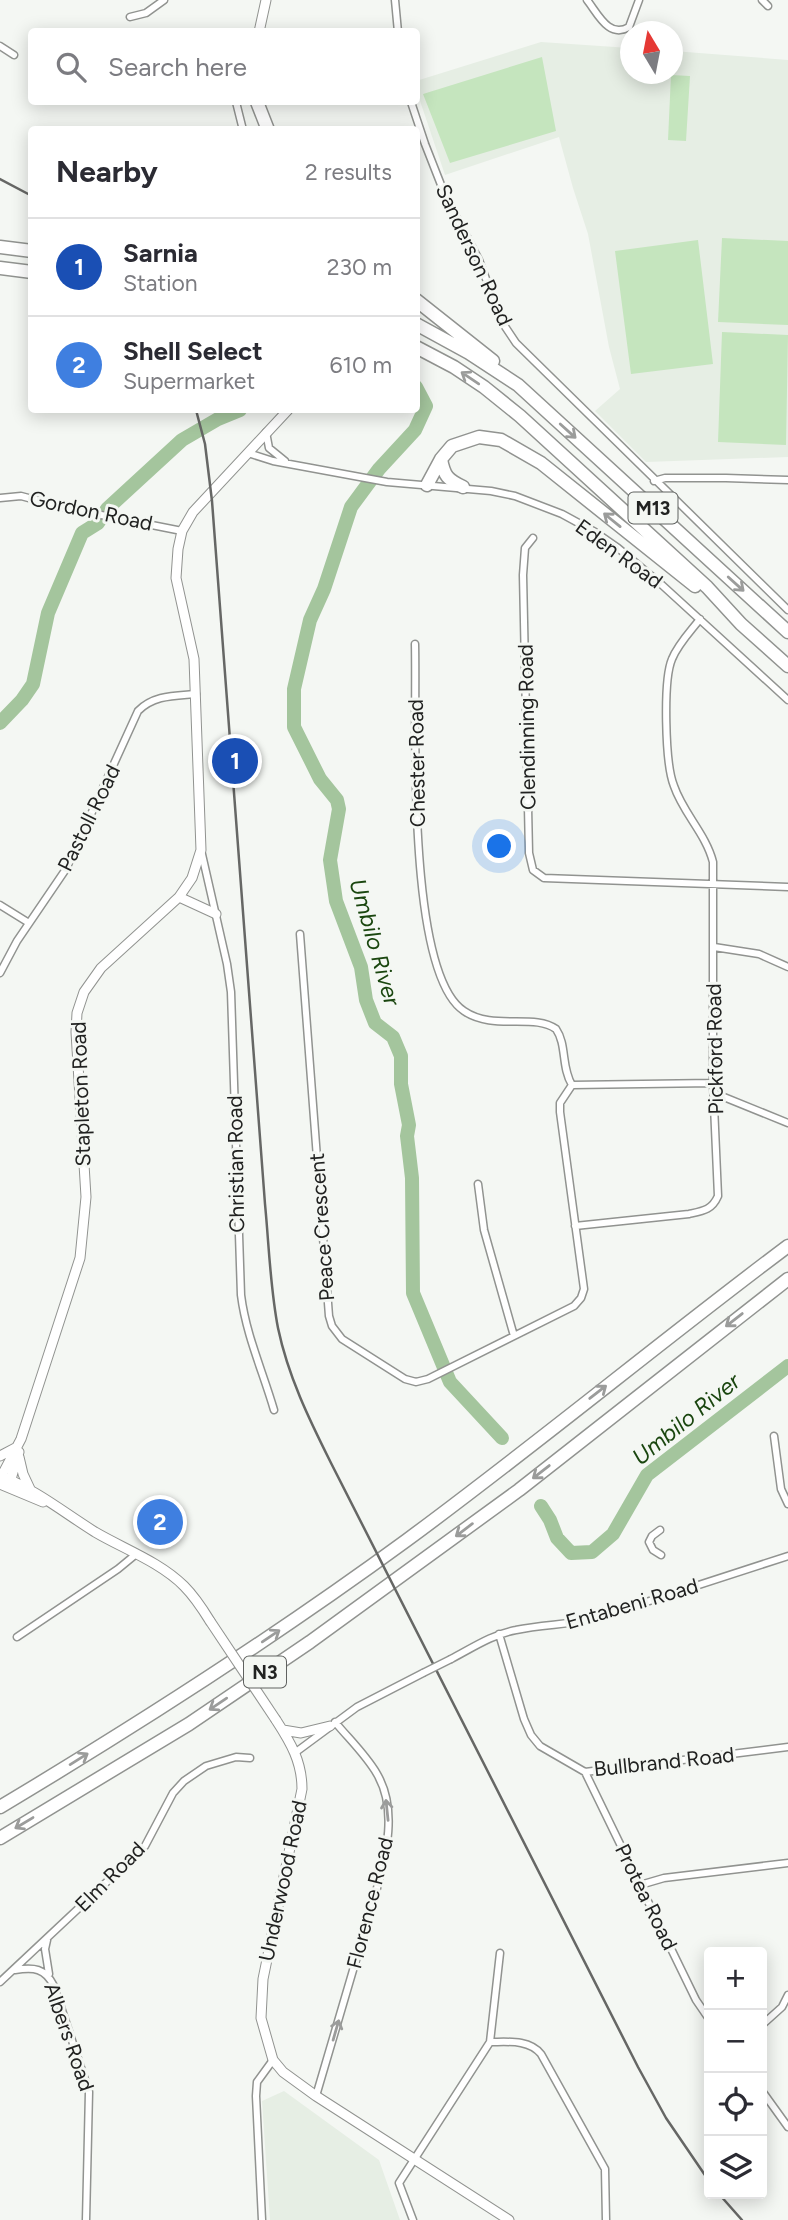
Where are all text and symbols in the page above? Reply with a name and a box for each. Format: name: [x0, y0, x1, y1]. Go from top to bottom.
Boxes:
north arrow: [620, 21, 683, 84]
search box: [28, 28, 420, 105]
icon: search: [52, 48, 90, 86]
text: Search here: [108, 51, 247, 83]
text: Nearby: [56, 153, 158, 190]
text: 2 results: [305, 158, 392, 186]
street label: Sanderson Road: [431, 180, 518, 330]
text: Sarnia: [123, 237, 198, 269]
text: 1: [74, 253, 84, 281]
text: 230 m: [327, 253, 392, 281]
text: Station: [123, 269, 198, 297]
text: Shell Select: [123, 335, 263, 367]
text: 2: [72, 351, 86, 379]
text: 610 m: [329, 351, 392, 379]
text: Supermarket: [123, 367, 255, 395]
one-way arrow: [461, 371, 480, 385]
one-way arrow: [559, 423, 577, 439]
street label: Gordon Road: [27, 485, 155, 536]
road number: M13: [628, 492, 678, 524]
one-way arrow: [603, 512, 621, 528]
street label: Eden Road: [571, 514, 668, 594]
one-way arrow: [727, 576, 745, 592]
street label: Clendinning Road: [513, 644, 540, 810]
street label: Chester Road: [403, 699, 430, 827]
pin: 1: [212, 735, 258, 787]
street label: Pastoll Road: [52, 760, 125, 875]
your location: [482, 829, 516, 863]
water label: Umbilo River: [344, 875, 407, 1010]
street label: Pickford Road: [701, 983, 728, 1115]
street label: Stapleton Road: [65, 1021, 96, 1167]
street label: Christian Road: [222, 1095, 249, 1233]
street label: Peace Crescent: [304, 1152, 339, 1302]
one-way arrow: [725, 1313, 743, 1328]
water label: Umbilo River: [626, 1366, 747, 1471]
one-way arrow: [589, 1385, 607, 1400]
one-way arrow: [532, 1465, 550, 1480]
pin: 2: [137, 1496, 183, 1548]
one-way arrow: [455, 1523, 474, 1538]
street label: Entabeni Road: [563, 1573, 701, 1634]
one-way arrow: [260, 1629, 280, 1643]
road number: N3: [244, 1656, 286, 1688]
one-way arrow: [209, 1697, 228, 1711]
street label: Bullbrand Road: [592, 1742, 736, 1781]
one-way arrow: [69, 1752, 89, 1766]
street label: Underwood Road: [253, 1798, 312, 1964]
one-way arrow: [380, 1799, 393, 1822]
one-way arrow: [15, 1817, 35, 1831]
street label: Florence Road: [341, 1834, 398, 1971]
street label: Elm Road: [70, 1837, 150, 1917]
street label: Protea Road: [610, 1840, 683, 1954]
map controls: [704, 1947, 767, 2199]
button: +: [704, 1947, 767, 2010]
street label: Albers Road: [39, 1979, 100, 2094]
button: −: [704, 2010, 767, 2073]
one-way arrow: [330, 2019, 343, 2041]
button: locate: [704, 2073, 767, 2136]
button: layers: [704, 2136, 767, 2199]

